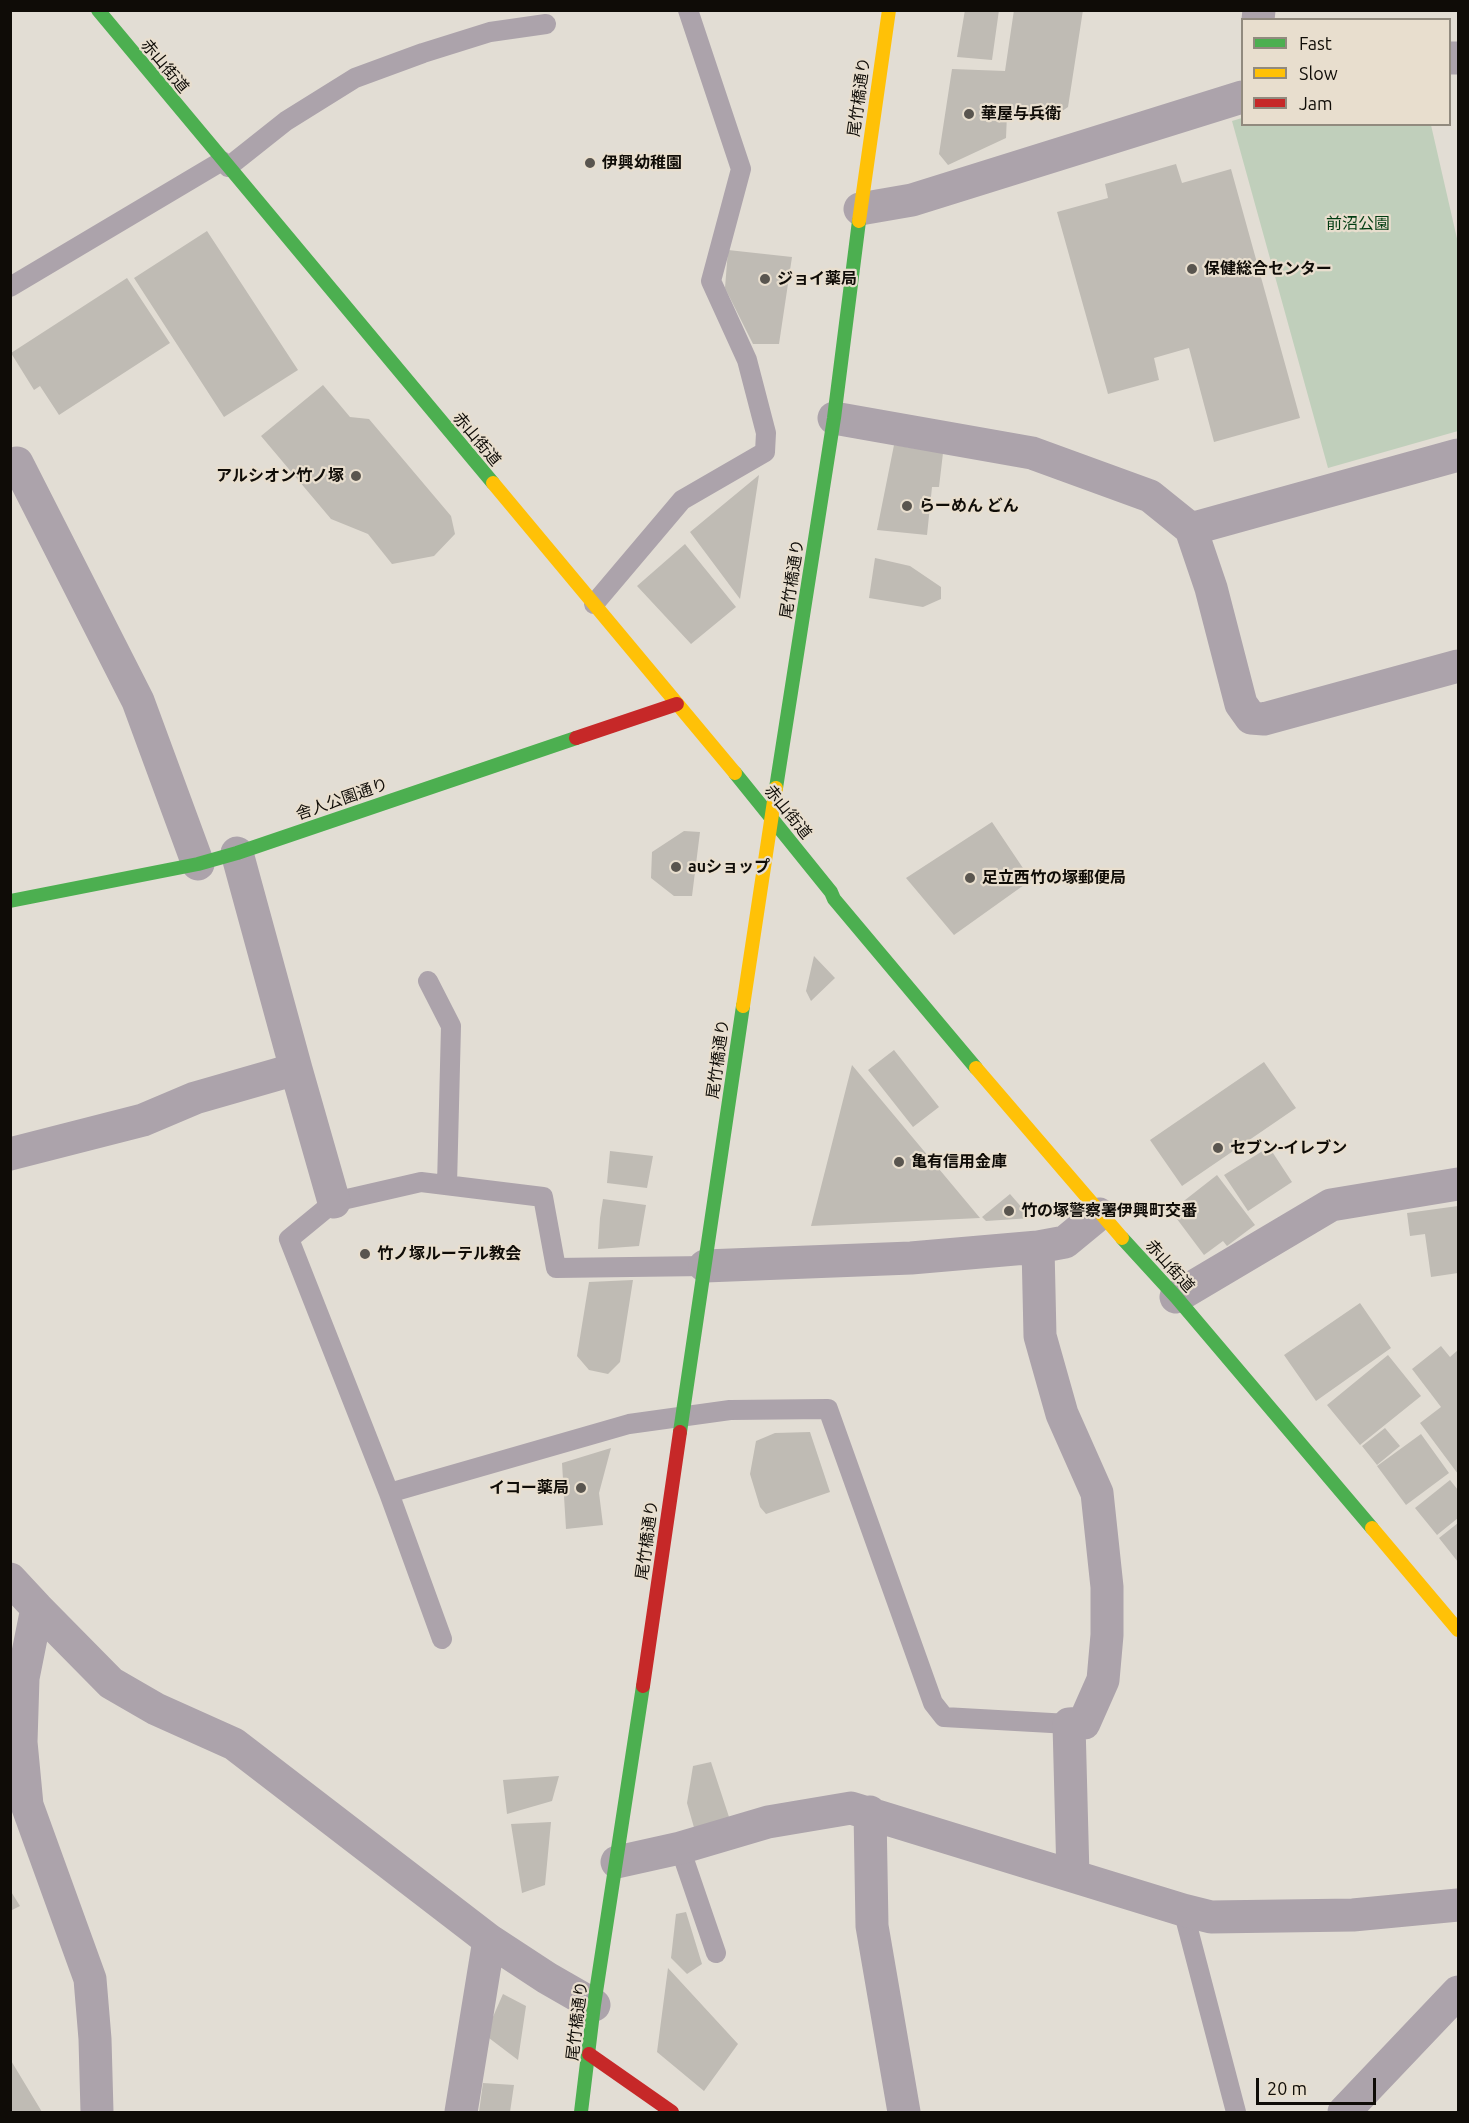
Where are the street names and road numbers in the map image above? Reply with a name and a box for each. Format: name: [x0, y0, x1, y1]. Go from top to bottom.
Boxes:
street label: 赤山街道: [137, 35, 193, 97]
street label: 尾竹橋通り: [844, 56, 874, 138]
street label: 赤山街道: [449, 408, 505, 470]
street label: 尾竹橋通り: [776, 538, 808, 620]
street label: 舎人公園通り: [293, 774, 391, 824]
street label: 赤山街道: [760, 781, 816, 843]
street label: 尾竹橋通り: [703, 1018, 733, 1100]
street label: 赤山街道: [1141, 1236, 1199, 1296]
street label: 尾竹橋通り: [632, 1499, 662, 1581]
street label: 尾竹橋通り: [563, 1980, 591, 2062]

